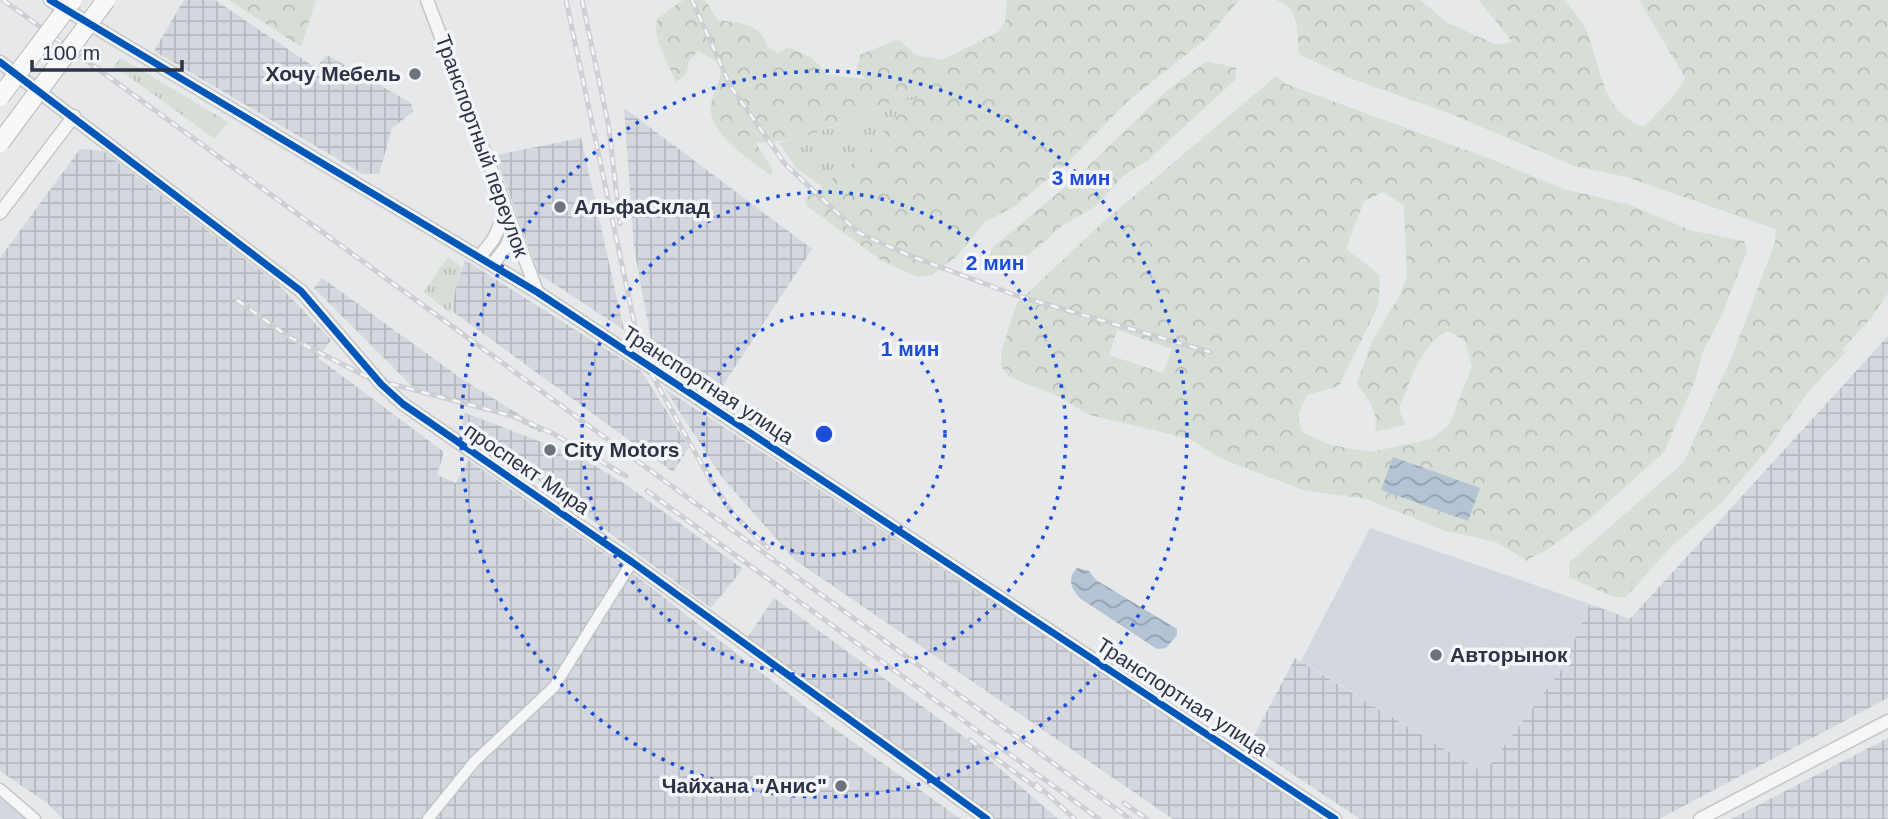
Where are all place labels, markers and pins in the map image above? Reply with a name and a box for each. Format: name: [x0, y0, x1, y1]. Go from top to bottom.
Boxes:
place label: Хочу Мебель: [265, 62, 401, 85]
marker: Хочу Мебель: [407, 66, 423, 82]
place label: АльфаСклад: [574, 195, 710, 218]
marker: АльфаСклад: [552, 199, 568, 215]
centre of rings: [812, 422, 836, 446]
place label: City Motors: [564, 438, 680, 461]
marker: City Motors: [542, 442, 558, 458]
place label: Авторынок: [1450, 643, 1568, 666]
marker: Авторынок: [1428, 647, 1444, 663]
place label: Чайхана "Анис": [662, 774, 827, 797]
marker: Чайхана "Анис": [833, 778, 849, 794]

